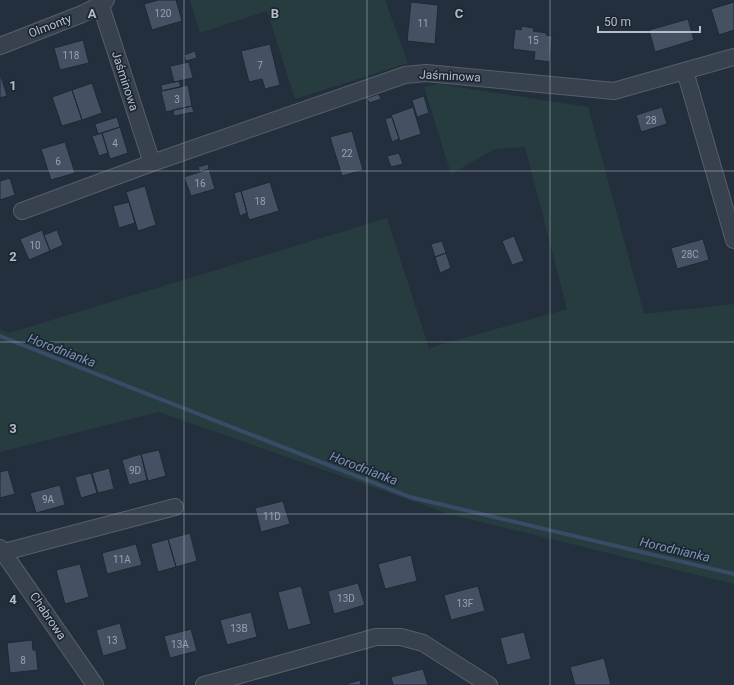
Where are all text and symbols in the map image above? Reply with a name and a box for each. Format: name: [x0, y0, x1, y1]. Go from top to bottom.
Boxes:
text: A: [88, 6, 97, 21]
text: B: [271, 6, 279, 21]
text: C: [455, 6, 464, 21]
house number: 120: [155, 8, 172, 19]
scale bar: [598, 8, 700, 34]
street label: Olmonty: [27, 11, 74, 41]
text: 50 m: [604, 15, 631, 29]
house number: 11: [417, 18, 429, 29]
house number: 15: [527, 35, 539, 46]
street label: Jaśminowa: [109, 49, 141, 113]
house number: 118: [63, 50, 80, 61]
house number: 7: [257, 60, 263, 71]
street label: Jaśminowa: [419, 67, 481, 85]
text: 1: [9, 78, 17, 93]
house number: 3: [174, 94, 180, 105]
house number: 28: [645, 115, 657, 126]
house number: 4: [112, 138, 118, 149]
house number: 22: [341, 148, 353, 159]
house number: 6: [55, 156, 61, 167]
house number: 16: [194, 178, 206, 189]
house number: 18: [254, 196, 266, 207]
house number: 10: [29, 240, 41, 251]
text: 2: [9, 249, 17, 264]
house number: 28C: [681, 249, 699, 260]
water label: Horodnianka: [26, 331, 98, 370]
text: 3: [9, 421, 17, 436]
water label: Horodnianka: [328, 449, 400, 488]
house number: 9D: [129, 465, 141, 476]
house number: 9A: [42, 494, 55, 505]
house number: 11D: [263, 511, 281, 522]
water label: Horodnianka: [638, 534, 712, 565]
house number: 11A: [113, 554, 131, 565]
street label: Chabrowa: [27, 590, 69, 642]
text: 4: [9, 592, 17, 607]
house number: 13D: [337, 593, 355, 604]
house number: 13F: [457, 598, 474, 609]
house number: 13B: [230, 623, 248, 634]
house number: 13: [106, 635, 118, 646]
house number: 13A: [171, 639, 189, 650]
house number: 8: [20, 655, 26, 666]

